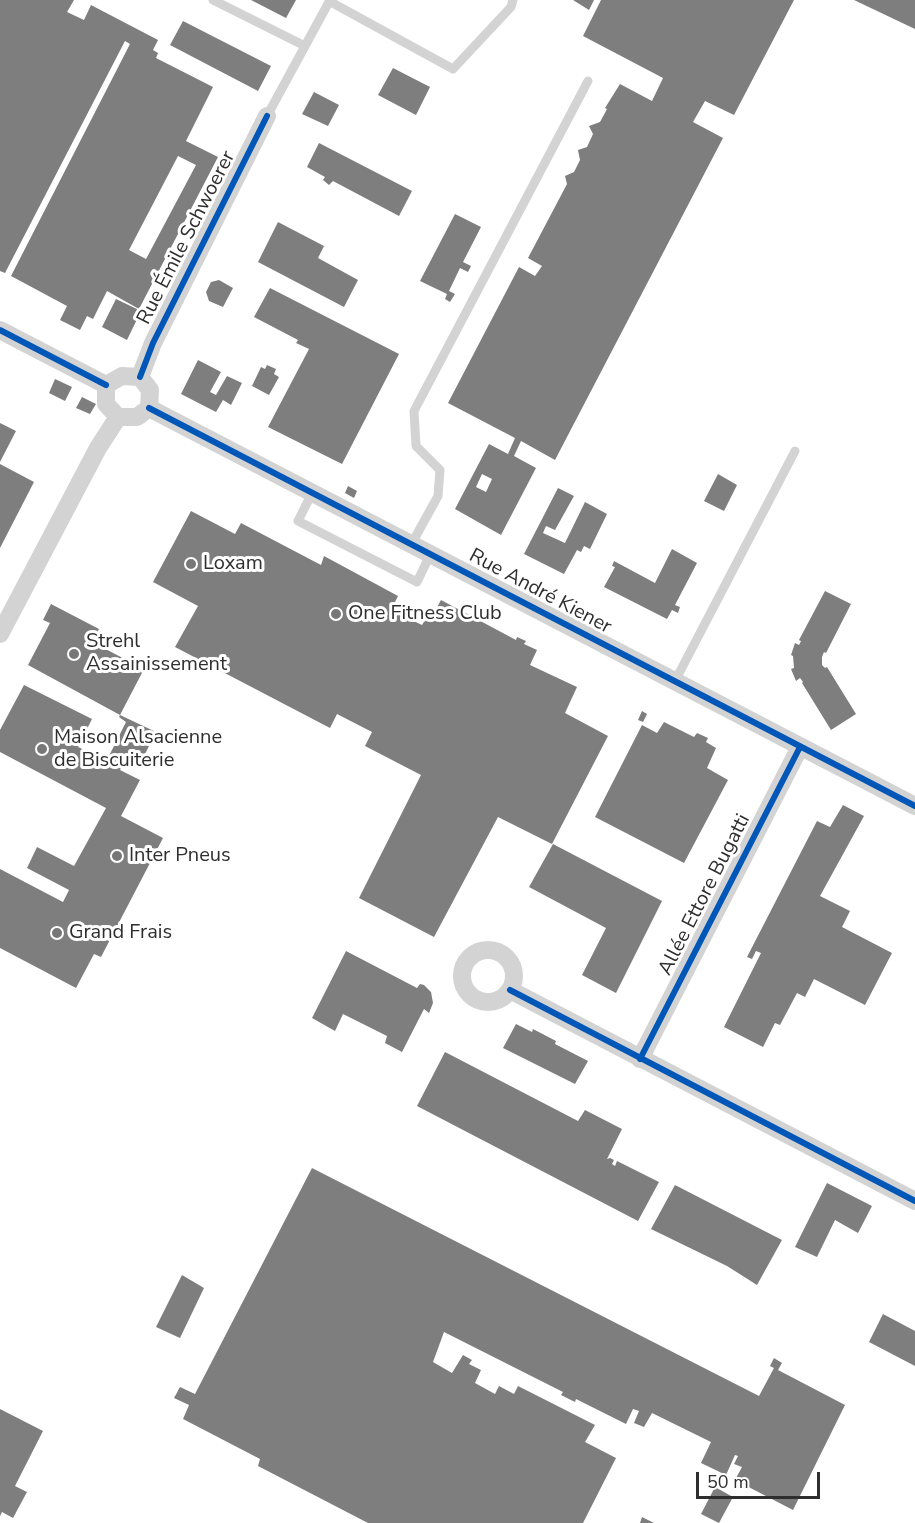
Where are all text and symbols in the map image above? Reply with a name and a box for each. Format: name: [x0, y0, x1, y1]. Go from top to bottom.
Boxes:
street label: Rue Émile Schwoerer: [133, 147, 241, 329]
street label: Rue André Kiener: [465, 544, 615, 640]
place label: Loxam: [203, 552, 263, 576]
marker: Loxam: [184, 557, 198, 571]
place label: One Fitness Club: [348, 602, 502, 626]
marker: One Fitness Club: [329, 607, 343, 621]
place label: Strehl Assainissement: [86, 630, 227, 677]
marker: Strehl Assainissement: [67, 647, 81, 661]
place label: Maison Alsacienne de Biscuiterie: [54, 726, 222, 773]
marker: Maison Alsacienne de Biscuiterie: [35, 742, 49, 756]
street label: Allée Ettore Bugatti: [654, 811, 756, 979]
place label: Inter Pneus: [129, 844, 231, 868]
marker: Inter Pneus: [110, 849, 124, 863]
place label: Grand Frais: [69, 921, 172, 945]
marker: Grand Frais: [50, 926, 64, 940]
scale bar: [699, 1460, 824, 1498]
text: 50 m: [707, 1470, 749, 1494]

